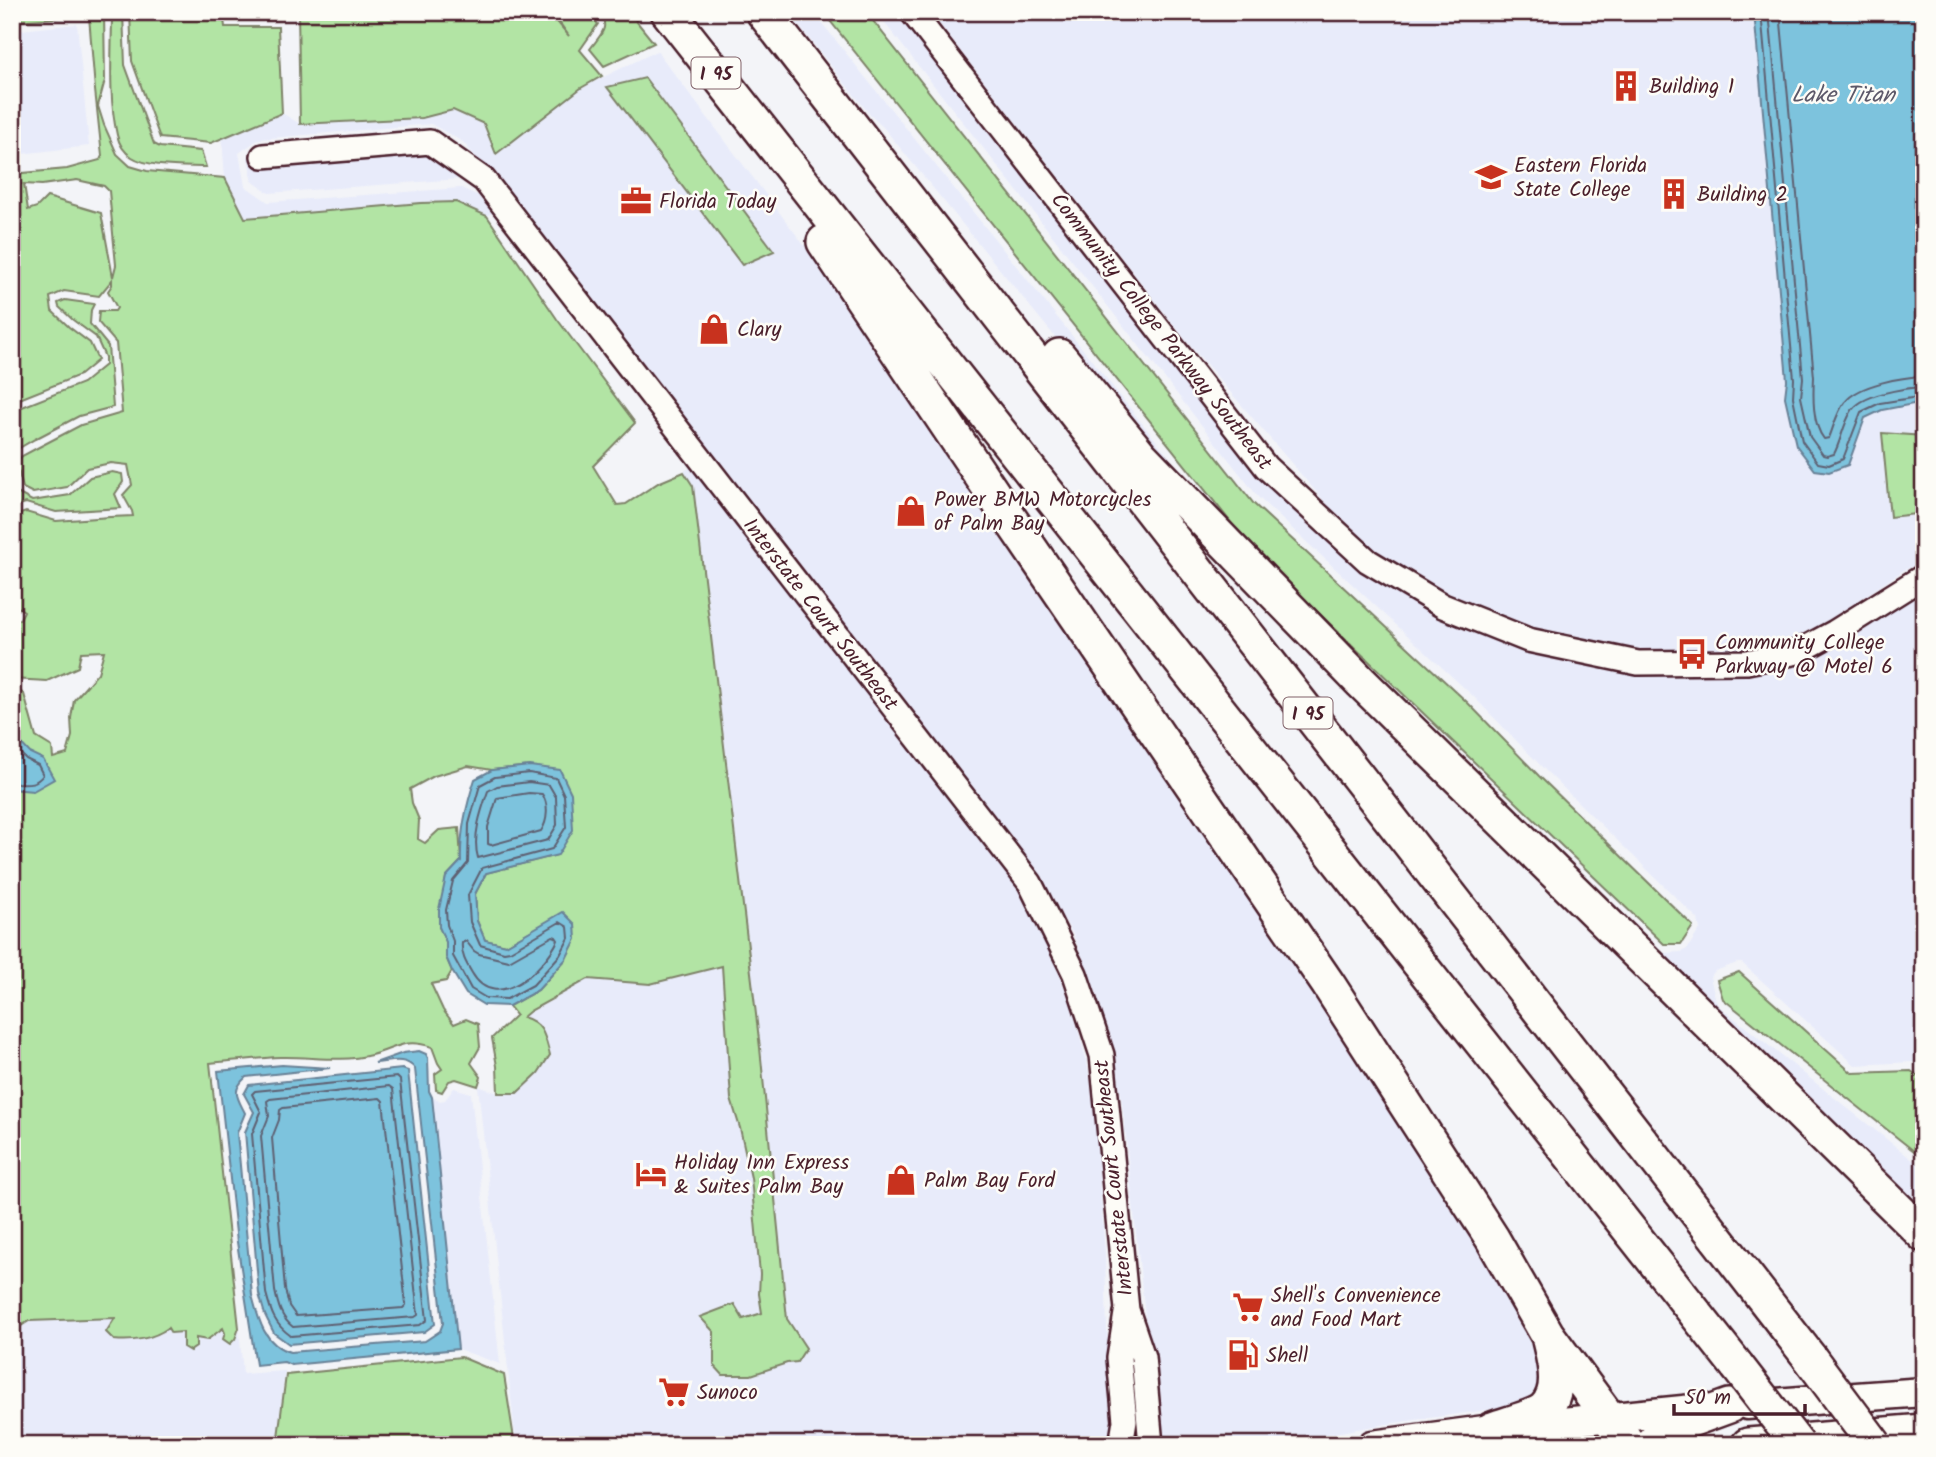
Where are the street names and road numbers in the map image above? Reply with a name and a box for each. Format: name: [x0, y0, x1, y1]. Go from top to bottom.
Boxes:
road number: I 95: [692, 58, 740, 88]
street label: Community College Parkway Southeast: [1042, 186, 1280, 479]
street label: Interstate Court Southeast: [734, 511, 906, 719]
road number: I 95: [1284, 698, 1332, 728]
street label: Interstate Court Southeast: [1086, 1057, 1143, 1298]

